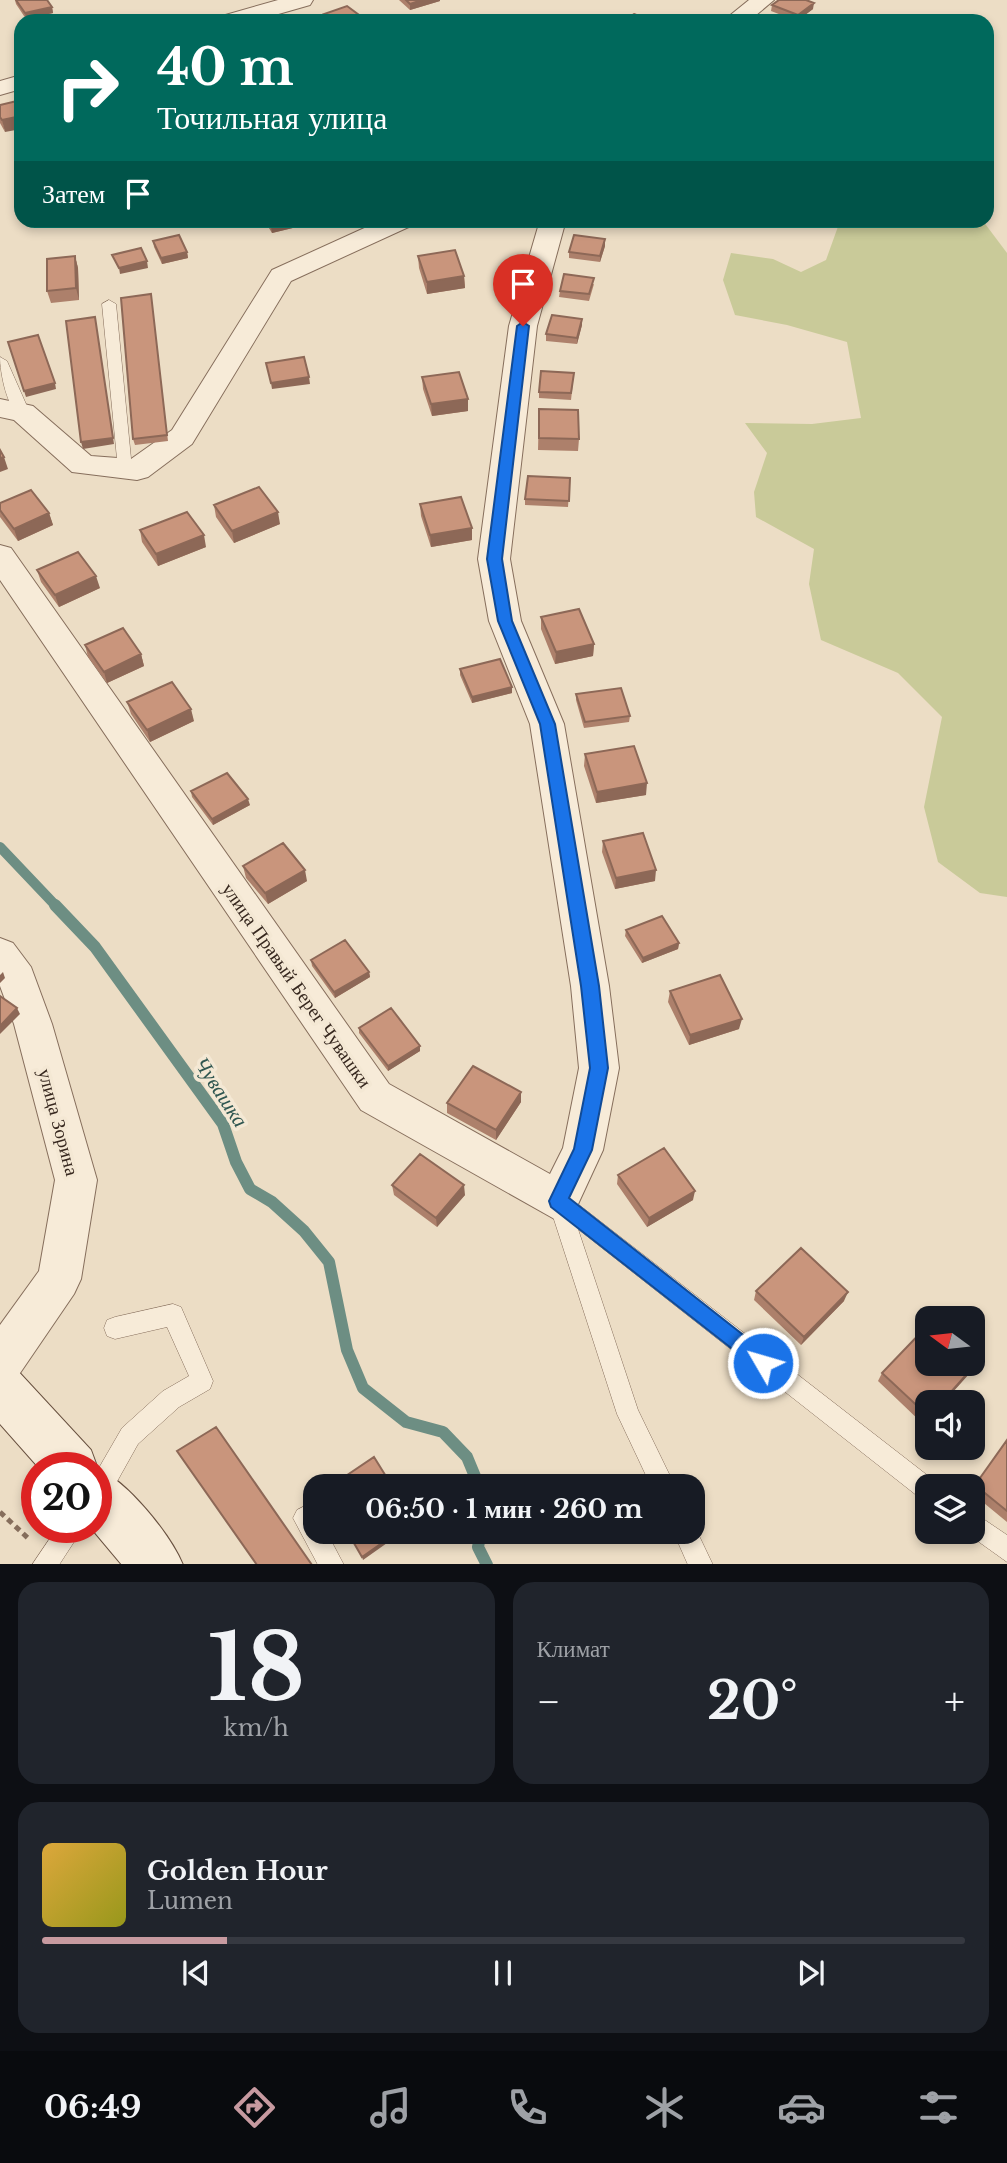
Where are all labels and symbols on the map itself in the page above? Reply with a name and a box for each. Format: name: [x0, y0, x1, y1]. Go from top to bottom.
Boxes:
pin: [493, 254, 553, 326]
street label: улица Правый Берег Чувашки: [217, 878, 376, 1092]
water label: Чувашка: [189, 1052, 253, 1132]
street label: улица Зорина: [33, 1066, 84, 1179]
north arrow: [915, 1306, 985, 1376]
position arrow: [726, 1326, 800, 1400]
speed limit sign: 20: [21, 1452, 112, 1543]

